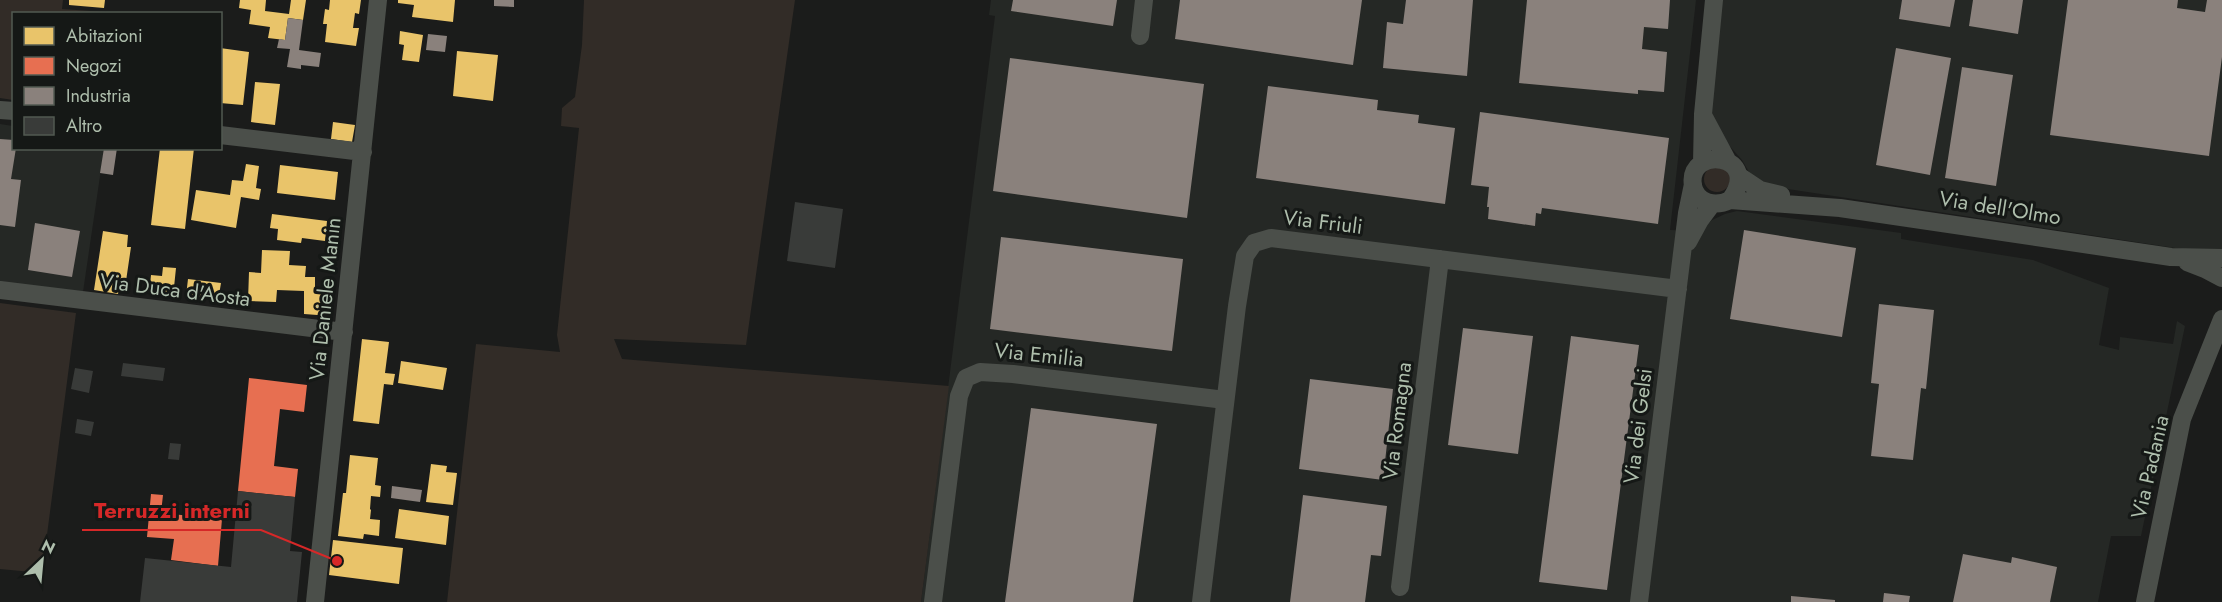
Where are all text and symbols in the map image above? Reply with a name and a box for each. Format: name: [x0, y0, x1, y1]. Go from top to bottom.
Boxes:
legend: [12, 12, 222, 150]
text: Abitazioni: [66, 23, 143, 49]
text: Negozi: [66, 53, 122, 79]
text: Industria: [66, 83, 131, 109]
text: Altro: [66, 113, 102, 139]
street label: Via dell'Olmo: [1937, 184, 2063, 232]
street label: Via Friuli: [1282, 202, 1364, 242]
street label: Via Daniele Manin: [302, 216, 348, 382]
street label: Via Duca d'Aosta: [98, 266, 252, 314]
street label: Via Emilia: [993, 335, 1085, 375]
street label: Via Romagna: [1375, 360, 1419, 482]
street label: Via dei Gelsi: [1616, 367, 1660, 485]
street label: Via Padania: [2124, 412, 2176, 522]
callout: Terruzzi interni: [82, 490, 261, 530]
text: Terruzzi interni: [94, 494, 250, 526]
north arrow: [12, 530, 72, 590]
text: N: [38, 534, 59, 560]

